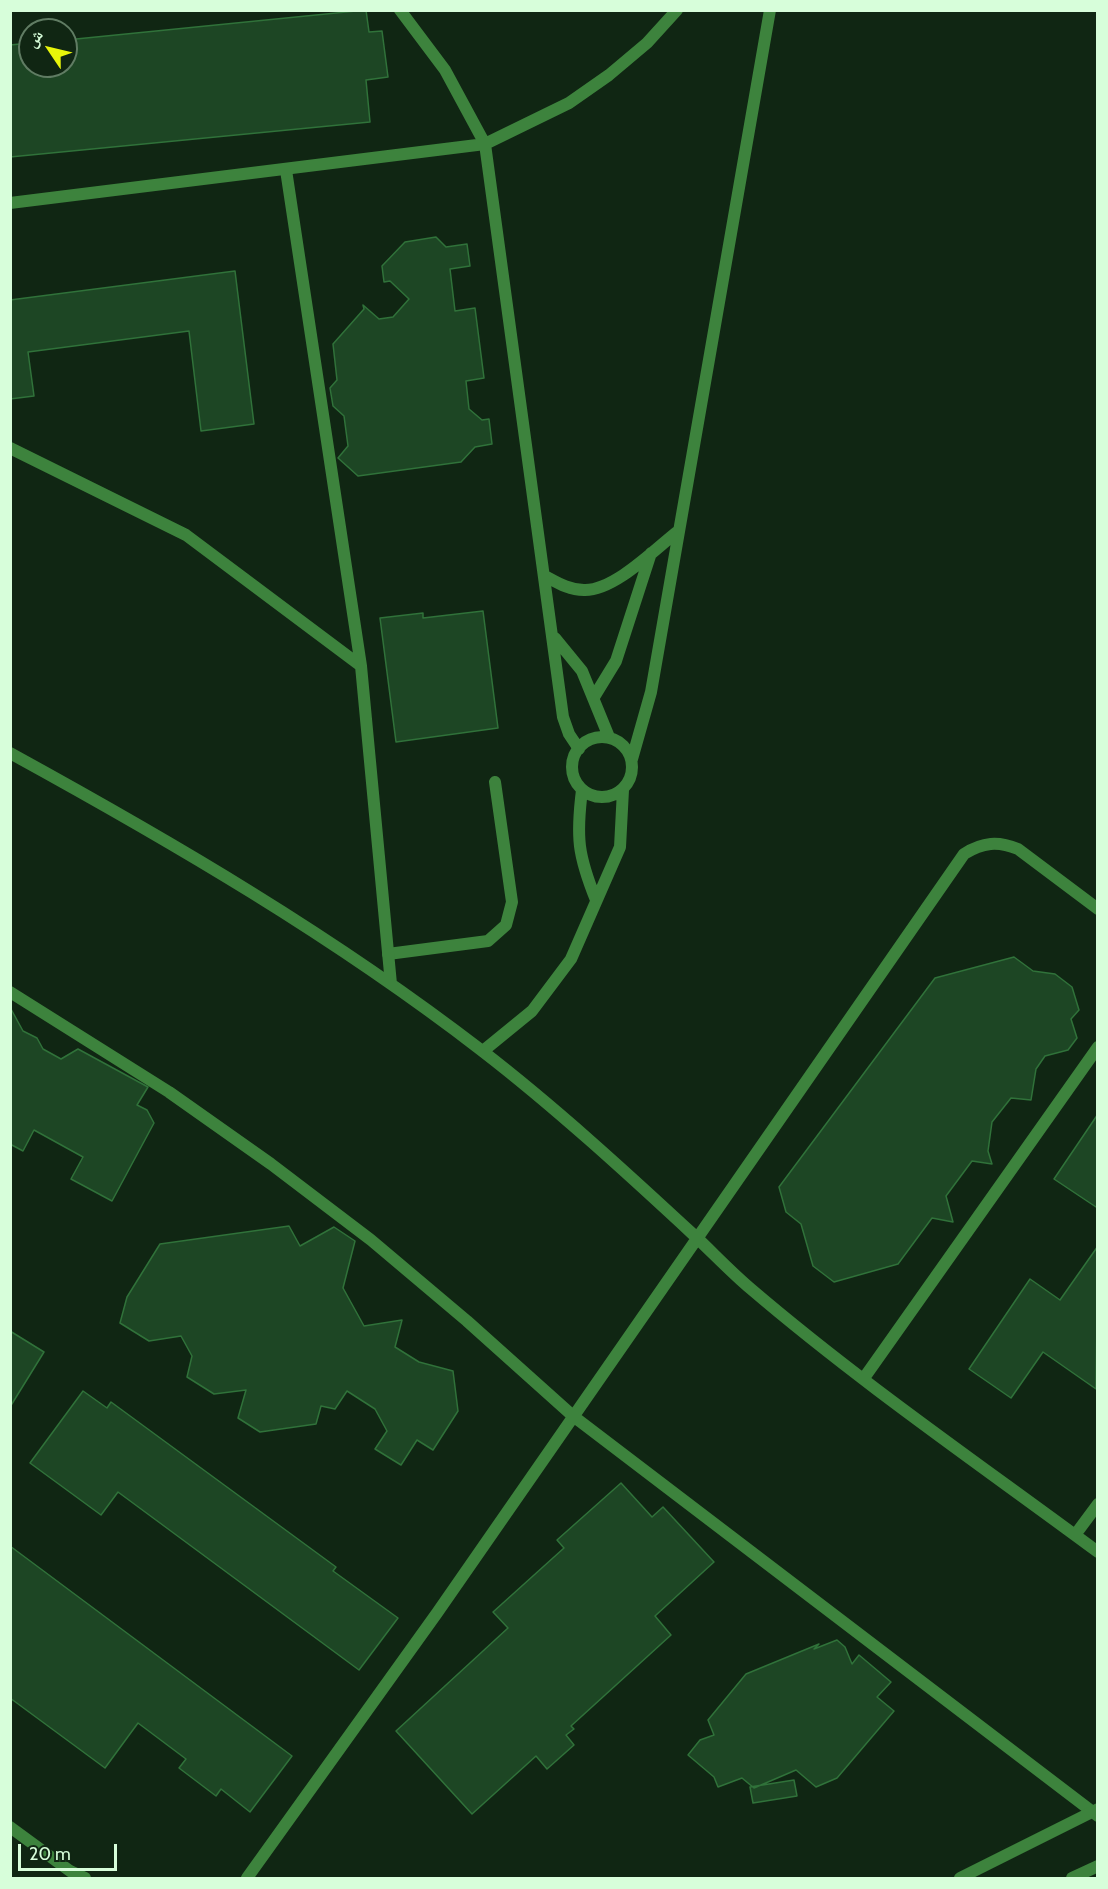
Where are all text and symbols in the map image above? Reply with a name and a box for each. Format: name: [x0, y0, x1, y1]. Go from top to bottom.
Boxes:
north arrow: [18, 18, 78, 78]
text: ش: [22, 26, 47, 51]
scale bar: [21, 1832, 120, 1870]
text: 20 m: [29, 1843, 71, 1865]

